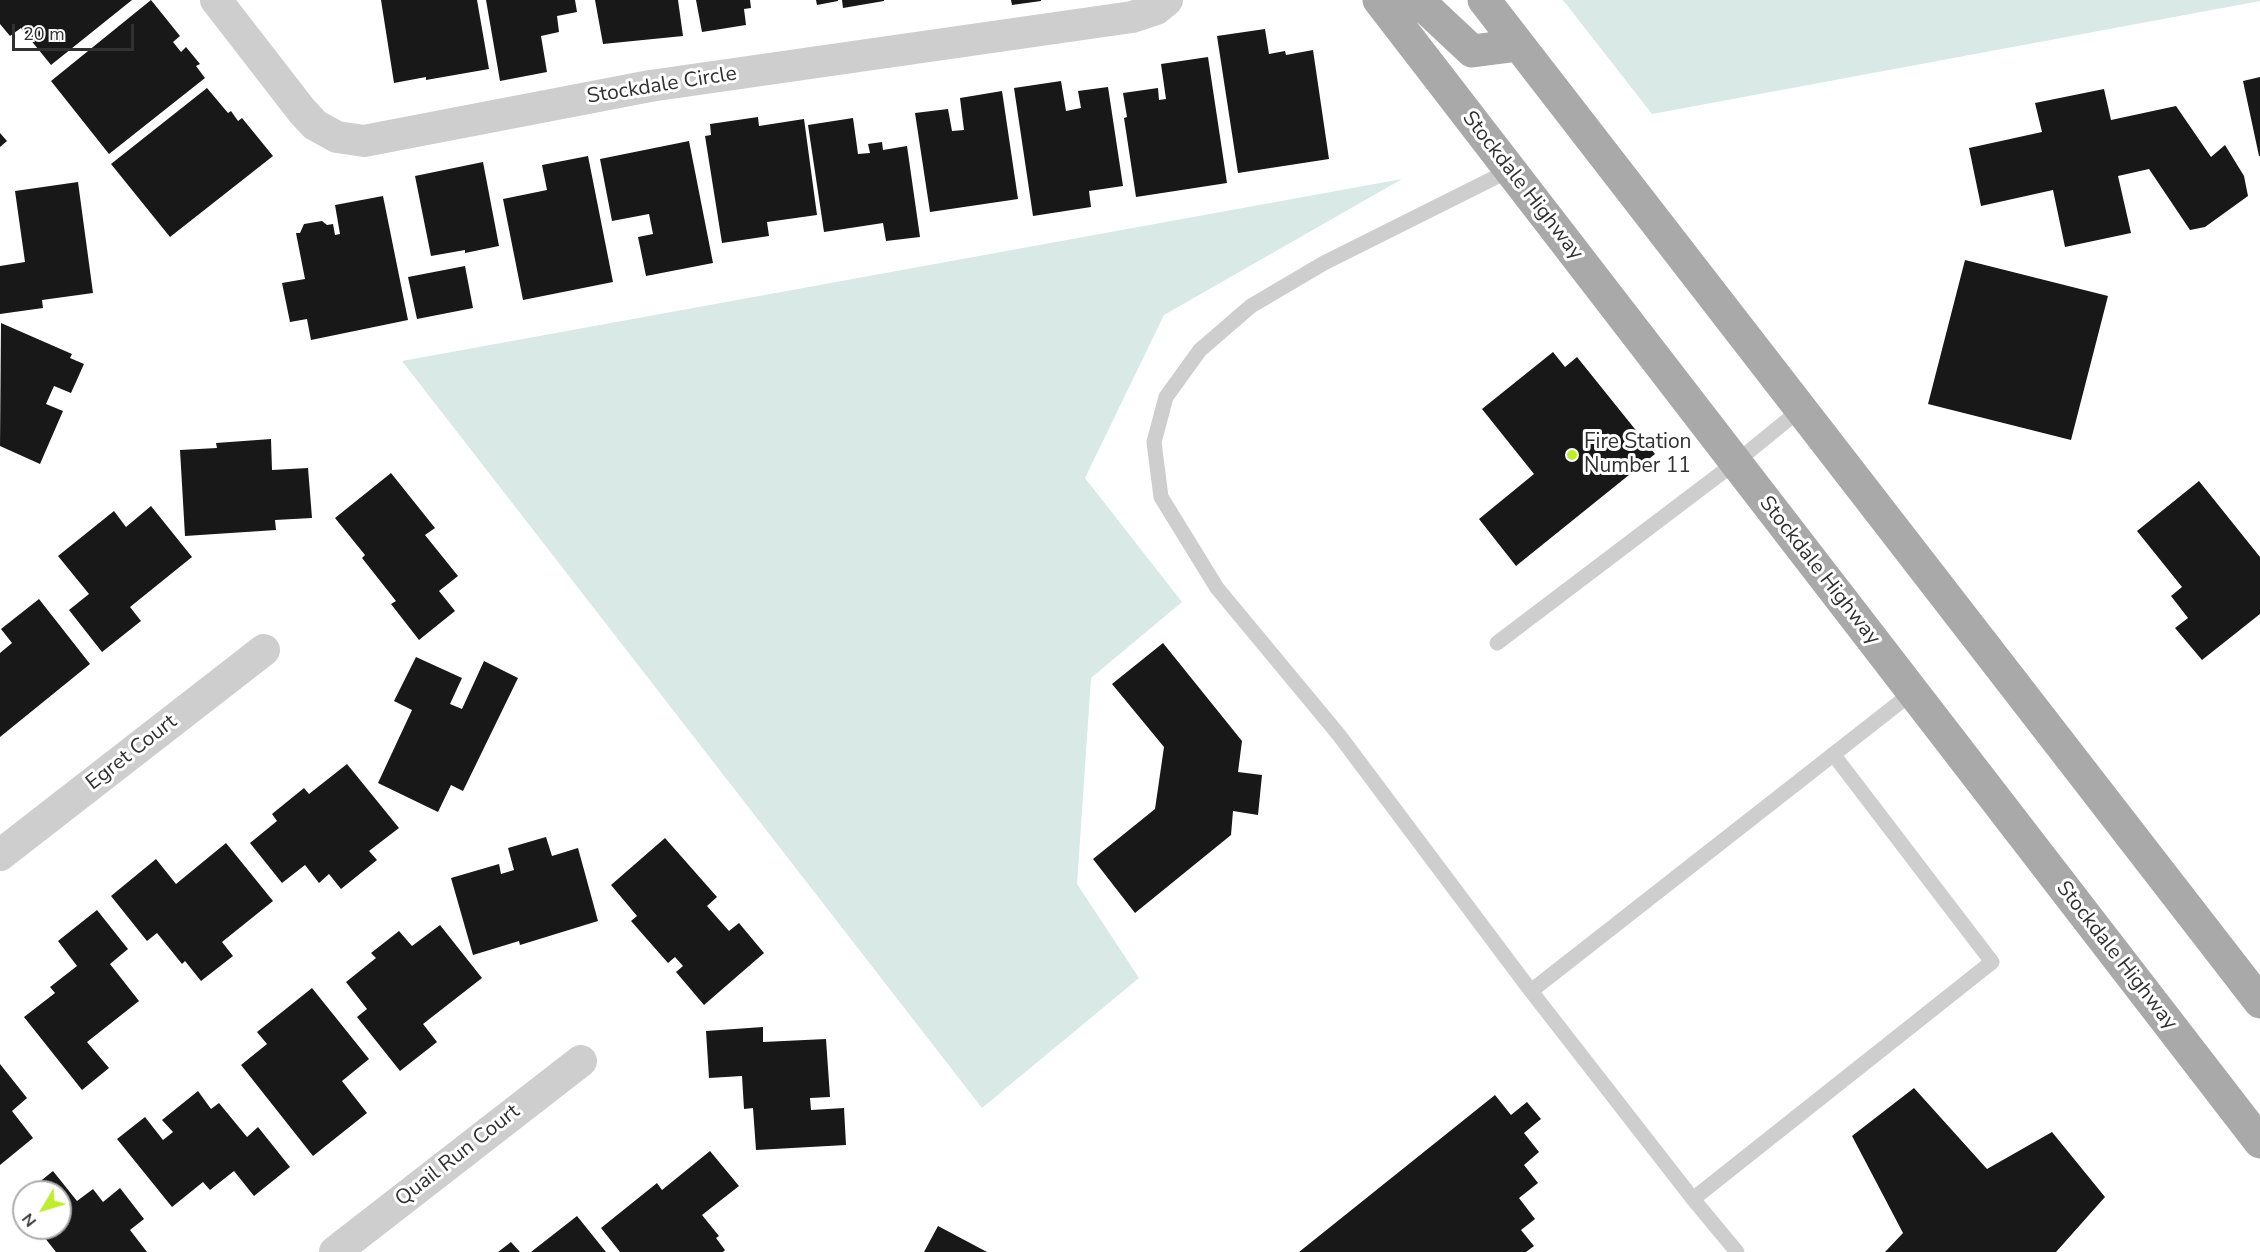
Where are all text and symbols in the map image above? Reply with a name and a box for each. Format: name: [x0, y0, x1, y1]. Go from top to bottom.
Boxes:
scale bar: [15, 12, 136, 50]
text: 20 m: [23, 22, 65, 46]
street label: Stockdale Circle: [585, 62, 739, 110]
street label: Stockdale Highway: [1456, 107, 1588, 265]
place label: Fire Station Number 11: [1584, 430, 1692, 480]
marker: Fire Station Number 11: [1565, 448, 1579, 462]
street label: Stockdale Highway: [1753, 492, 1885, 650]
street label: Egret Court: [82, 710, 182, 796]
street label: Stockdale Highway: [2050, 877, 2182, 1035]
street label: Quail Run Court: [391, 1100, 525, 1212]
north arrow: [12, 1180, 72, 1240]
text: N: [17, 1208, 42, 1231]

